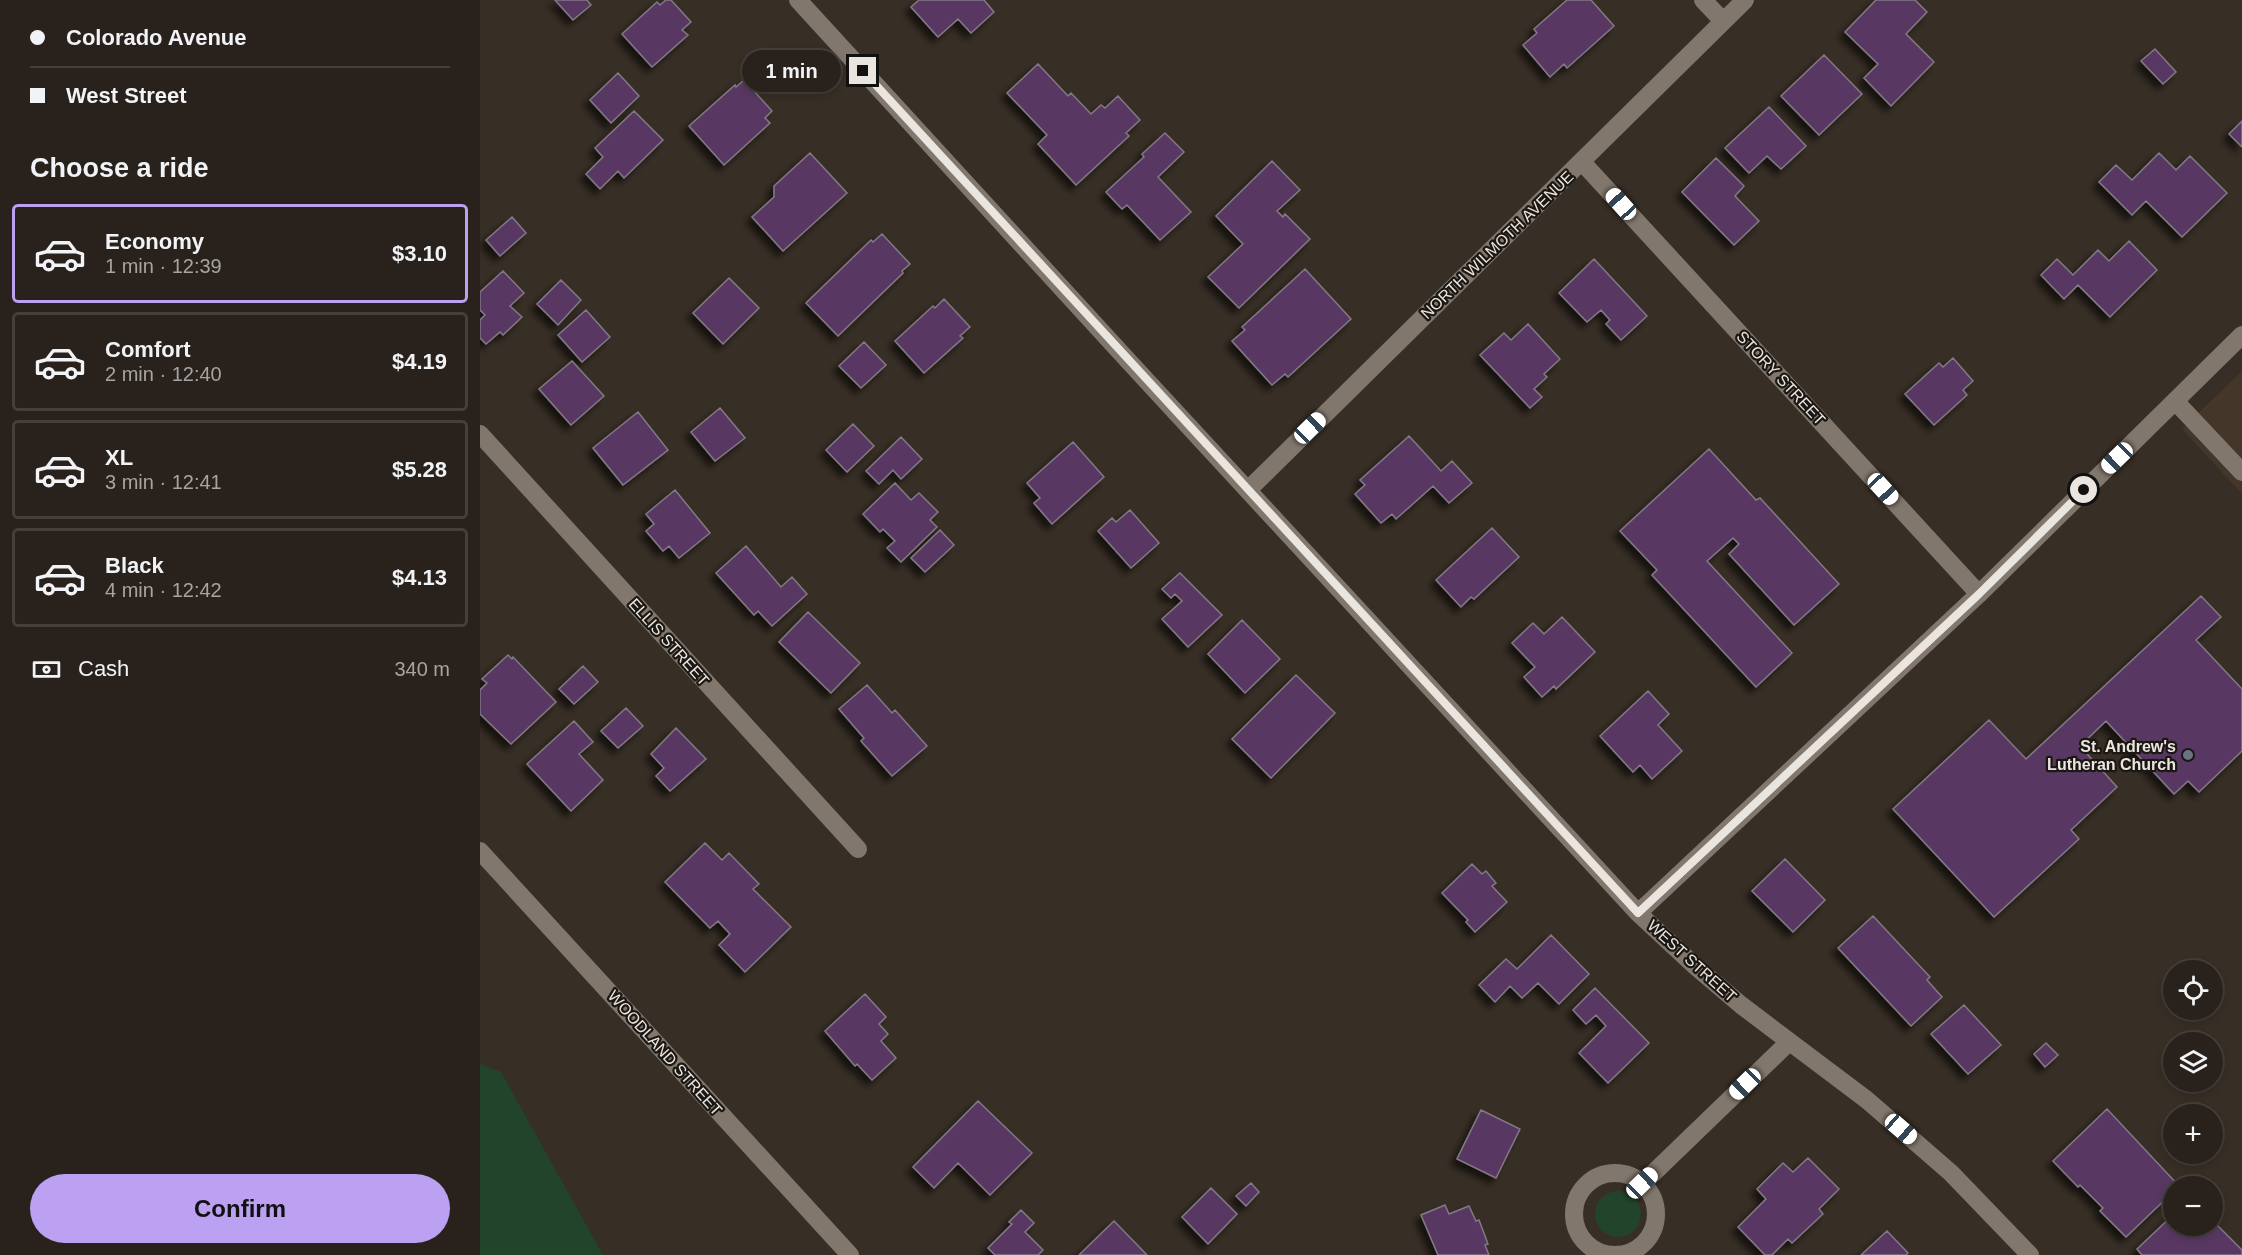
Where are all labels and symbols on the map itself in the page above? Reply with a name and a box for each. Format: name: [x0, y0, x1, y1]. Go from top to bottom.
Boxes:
callout: 1 min: [743, 50, 842, 92]
route end: [849, 57, 876, 84]
street label: NORTH WILMOTH AVENUE: [1417, 168, 1577, 322]
car: [1602, 185, 1640, 223]
street label: STORY STREET: [1733, 328, 1829, 429]
car: [1291, 409, 1329, 447]
car: [2098, 439, 2136, 477]
car: [1864, 470, 1902, 508]
route start: [2070, 476, 2097, 503]
street label: ELLIS STREET: [625, 595, 713, 689]
place label: St. Andrew's Lutheran Church: [2047, 738, 2176, 773]
marker: St. Andrew's Lutheran Church: [2181, 748, 2195, 762]
street label: WEST STREET: [1644, 917, 1740, 1005]
street label: WOODLAND STREET: [605, 987, 726, 1119]
car: [1726, 1065, 1764, 1103]
car: [1882, 1110, 1920, 1148]
car: [1623, 1164, 1661, 1202]

